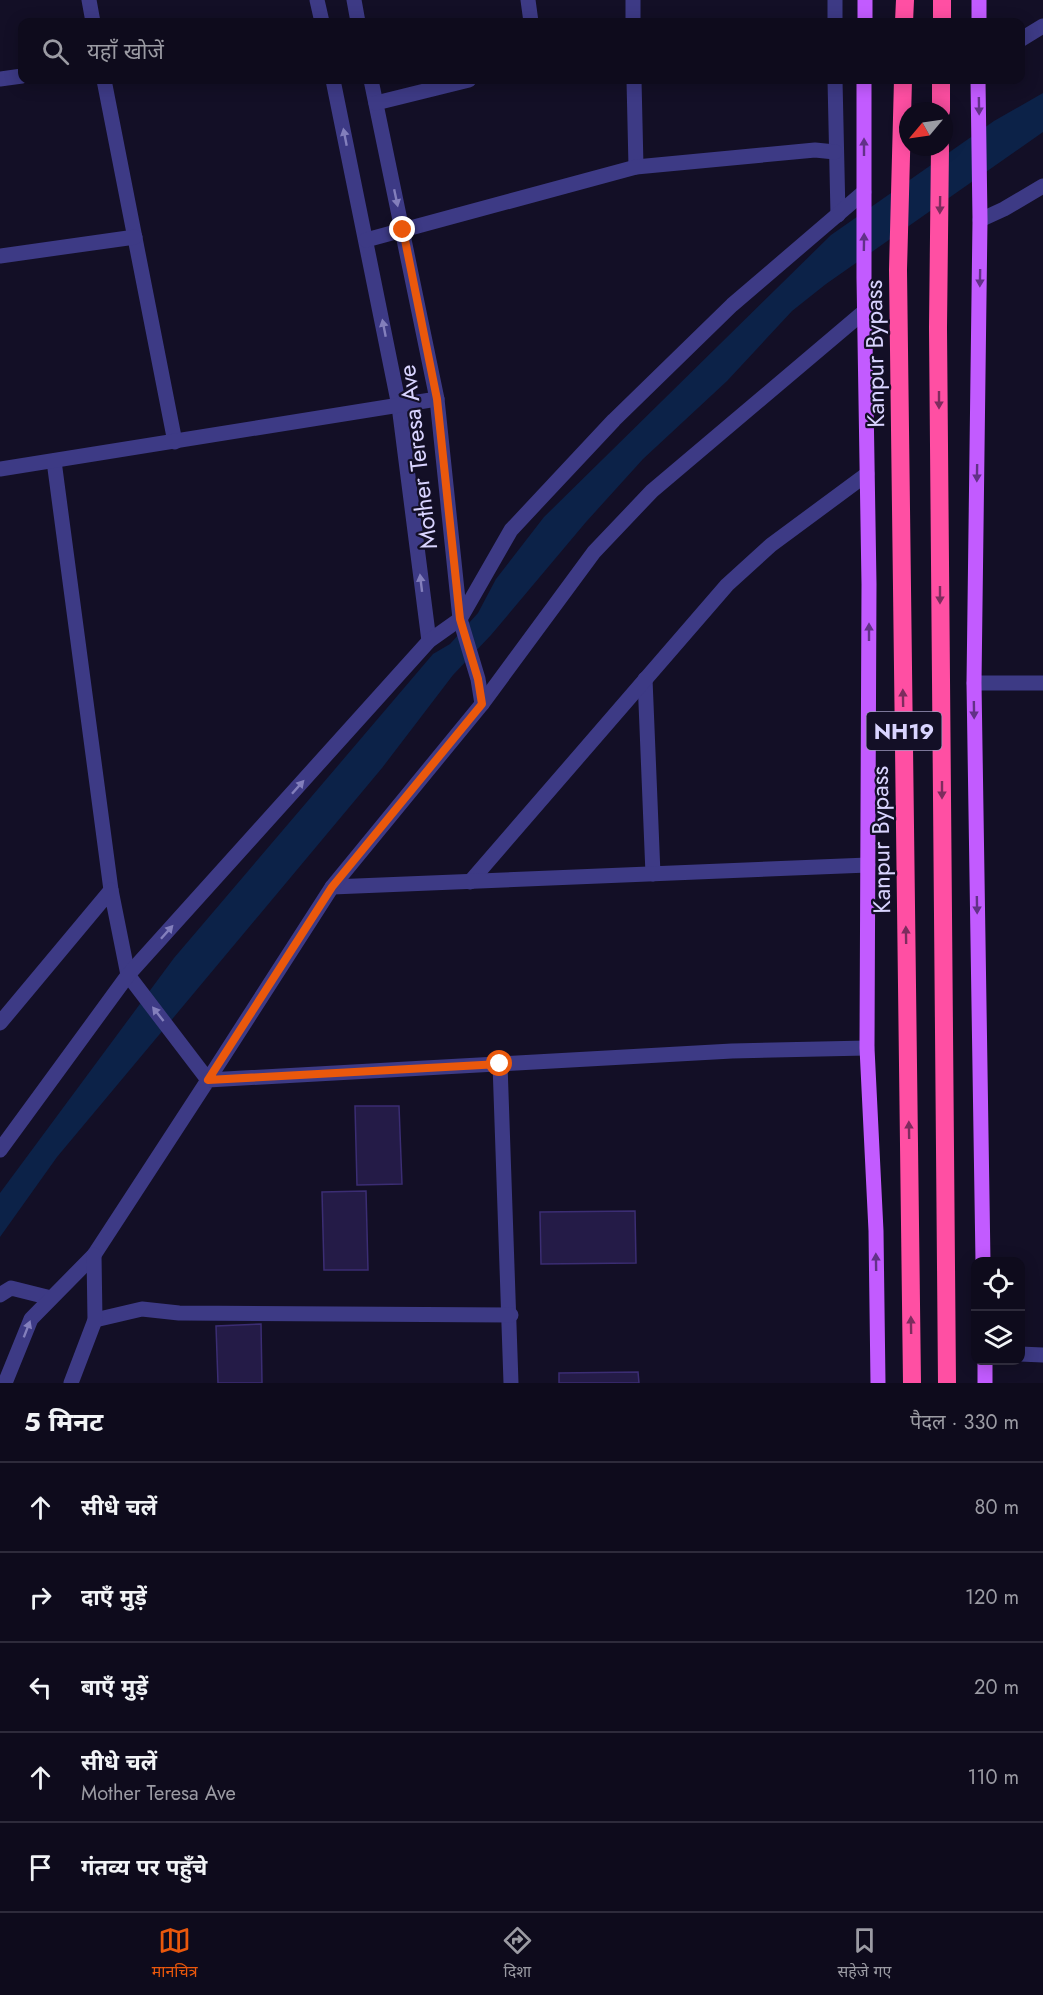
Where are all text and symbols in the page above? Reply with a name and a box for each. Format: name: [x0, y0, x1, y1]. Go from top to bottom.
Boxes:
search box: [18, 18, 1025, 84]
icon: search: [39, 35, 72, 68]
text: यहाँ खोजें: [87, 35, 164, 67]
one-way arrow: [974, 97, 983, 116]
north arrow: [899, 102, 953, 156]
one-way arrow: [340, 127, 349, 146]
one-way arrow: [859, 138, 869, 157]
one-way arrow: [392, 189, 401, 208]
one-way arrow: [935, 196, 945, 215]
route end: [389, 216, 415, 242]
one-way arrow: [859, 232, 869, 251]
one-way arrow: [975, 269, 984, 288]
street label: Kanpur Bypass: [856, 280, 893, 428]
one-way arrow: [379, 318, 388, 337]
street label: Mother Teresa Ave: [389, 363, 446, 551]
one-way arrow: [934, 391, 944, 410]
one-way arrow: [972, 464, 982, 483]
one-way arrow: [417, 573, 426, 592]
one-way arrow: [935, 586, 945, 605]
one-way arrow: [864, 623, 874, 642]
one-way arrow: [898, 688, 908, 707]
one-way arrow: [970, 701, 979, 720]
road number: NH19: [866, 712, 942, 750]
street label: Kanpur Bypass: [862, 766, 899, 914]
one-way arrow: [291, 779, 305, 794]
one-way arrow: [937, 781, 947, 800]
one-way arrow: [972, 896, 982, 915]
one-way arrow: [160, 924, 174, 939]
one-way arrow: [901, 925, 911, 944]
one-way arrow: [153, 1006, 165, 1021]
route start: [486, 1050, 512, 1076]
one-way arrow: [904, 1120, 913, 1139]
one-way arrow: [872, 1252, 881, 1271]
map controls: [971, 1257, 1025, 1365]
button: locate: [971, 1257, 1025, 1311]
button: layers: [971, 1311, 1025, 1365]
one-way arrow: [906, 1315, 916, 1334]
one-way arrow: [23, 1320, 32, 1338]
text: 5 मिनट: [24, 1403, 103, 1441]
text: पैदल · 330 m: [910, 1408, 1019, 1437]
icon: ahead: [24, 1491, 57, 1524]
text: सीधे चलें: [81, 1491, 157, 1523]
text: 80 m: [974, 1493, 1019, 1522]
icon: right: [24, 1581, 57, 1614]
text: दाएँ मुड़ें: [81, 1581, 147, 1613]
text: 120 m: [965, 1583, 1019, 1612]
icon: left: [24, 1671, 57, 1704]
text: बाएँ मुड़ें: [81, 1671, 148, 1703]
text: 20 m: [974, 1673, 1019, 1702]
text: सीधे चलें: [81, 1746, 157, 1778]
icon: ahead: [24, 1761, 57, 1794]
text: 110 m: [967, 1763, 1019, 1792]
text: Mother Teresa Ave: [81, 1779, 236, 1808]
icon: arrive: [24, 1851, 57, 1884]
text: गंतव्य पर पहुँचे: [81, 1851, 207, 1883]
tab: मानचित्र: [152, 1924, 197, 1984]
tab: दिशा: [501, 1924, 534, 1984]
tab: सहेजे गए: [837, 1924, 891, 1984]

